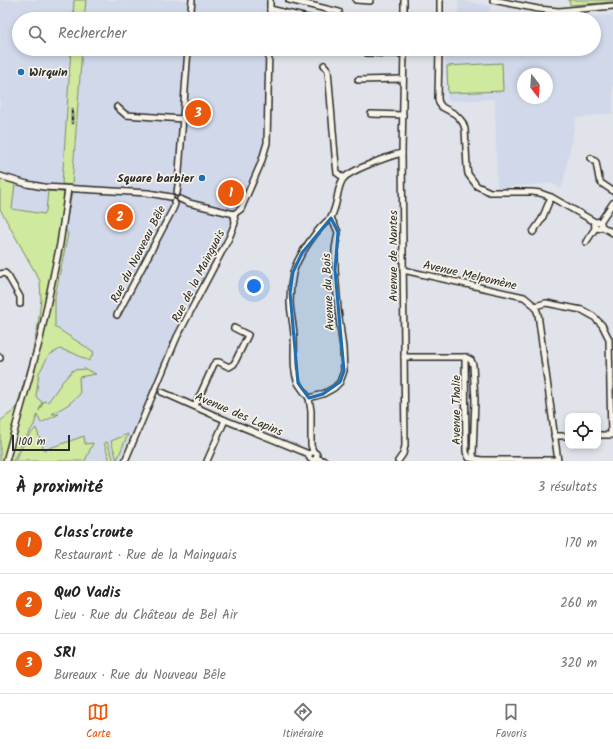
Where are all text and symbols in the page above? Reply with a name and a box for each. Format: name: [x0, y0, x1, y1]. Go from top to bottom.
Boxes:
search box: [12, 12, 601, 56]
text: Rechercher: [58, 22, 126, 46]
icon: search: [26, 23, 48, 45]
place label: Wirquin: [29, 63, 68, 82]
marker: Wirquin: [16, 67, 26, 77]
north arrow: [517, 68, 553, 104]
pin: 3: [185, 98, 211, 128]
place label: Square barbier: [117, 169, 195, 188]
marker: Square barbier: [197, 173, 207, 183]
pin: 1: [218, 178, 244, 208]
street label: Rue du Nouveau Bêle: [106, 202, 171, 306]
pin: 2: [107, 202, 133, 232]
street label: Avenue de Nantes: [384, 210, 403, 302]
street label: Rue de la Mainguais: [167, 226, 230, 326]
street label: Avenue du Bois: [317, 253, 340, 331]
street label: Avenue Melpomène: [421, 255, 519, 296]
your location: [244, 276, 264, 296]
street label: Avenue Thalie: [447, 374, 466, 445]
street label: Avenue des Lapins: [192, 387, 286, 442]
map controls: [565, 413, 601, 449]
button: locate: [565, 413, 601, 449]
scale bar: [12, 433, 70, 452]
text: 100 m: [18, 433, 46, 451]
text: À proximité: [16, 474, 103, 501]
text: 3 résultats: [538, 477, 597, 498]
text: Class'croute: [54, 521, 133, 545]
text: 1: [27, 533, 31, 554]
text: 170 m: [565, 533, 597, 554]
text: Restaurant · Rue de la Mainguais: [54, 545, 237, 566]
text: QuO Vadis: [54, 581, 121, 605]
text: 2: [25, 593, 33, 614]
text: 260 m: [560, 593, 597, 614]
text: Lieu · Rue du Château de Bel Air: [54, 605, 237, 626]
text: SRI: [54, 641, 76, 665]
text: 3: [25, 653, 33, 674]
text: 320 m: [560, 653, 597, 674]
text: Bureaux · Rue du Nouveau Bêle: [54, 665, 226, 686]
tab: Carte: [86, 701, 111, 743]
tab: Itinéraire: [283, 701, 324, 743]
tab: Favoris: [496, 701, 527, 743]

